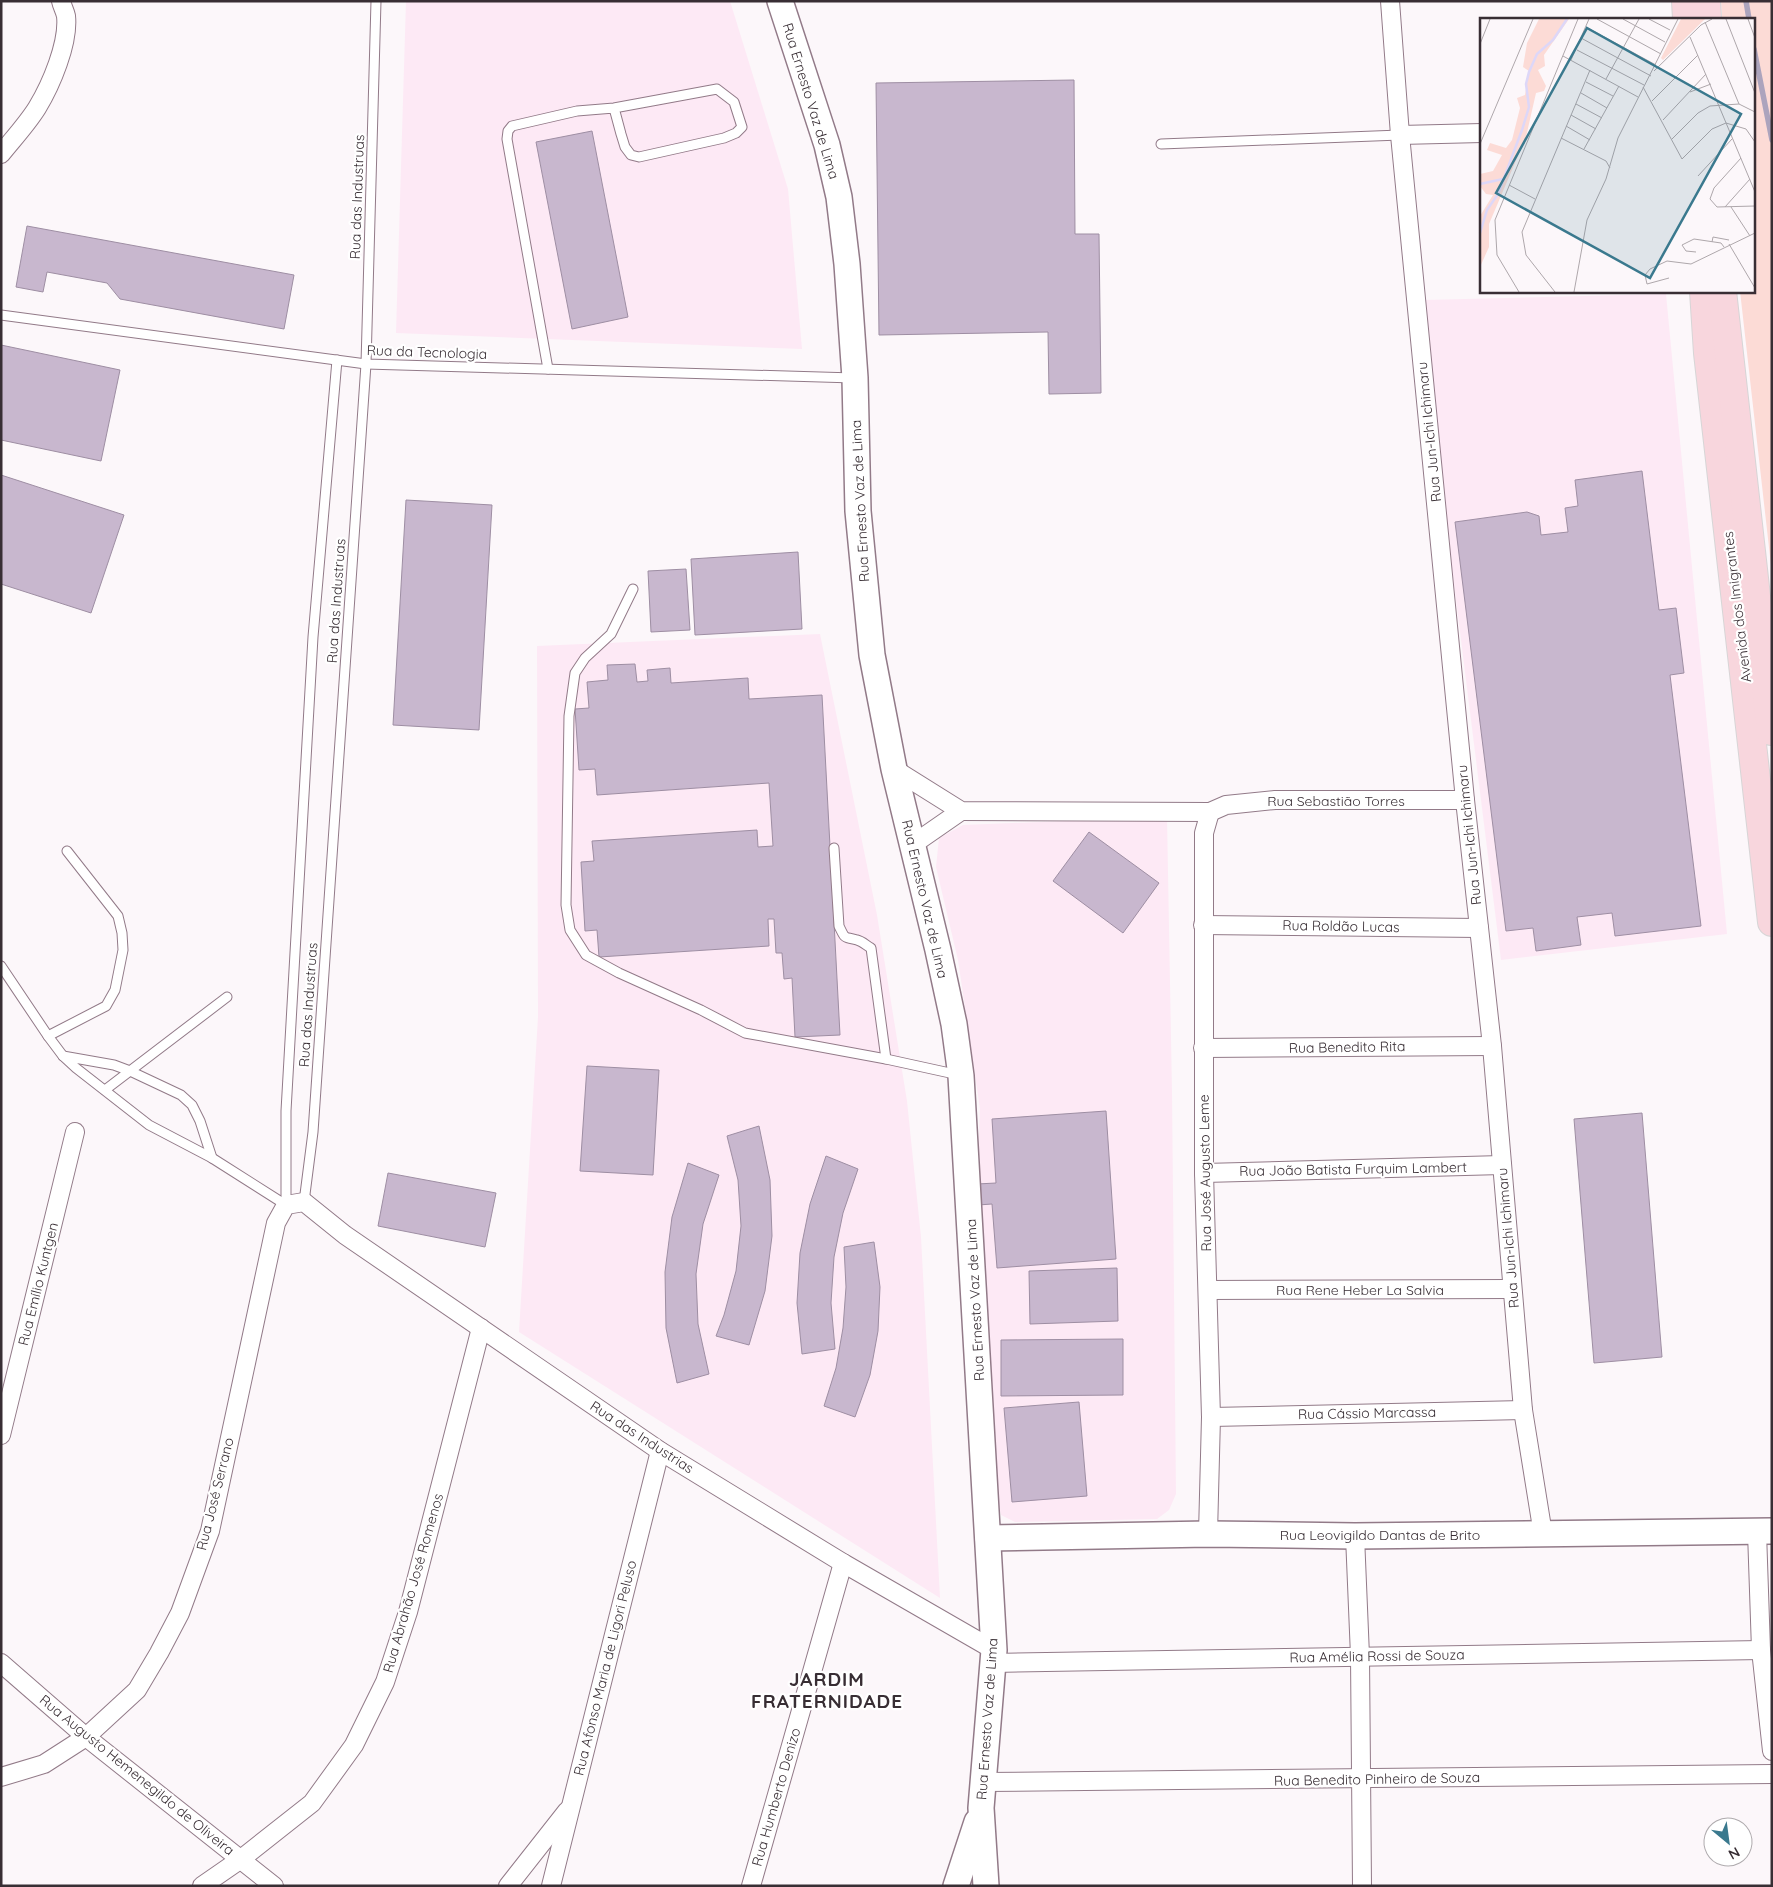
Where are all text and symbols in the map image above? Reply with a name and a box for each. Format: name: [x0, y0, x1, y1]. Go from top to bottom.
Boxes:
inset map: [1480, 18, 1756, 292]
street label: Rua Ernesto Vaz de Lima: [779, 21, 843, 181]
street label: Rua das Industruas: [346, 134, 368, 260]
street label: Rua da Tecnologia: [366, 341, 488, 363]
street label: Rua Jun-Ichi Ichimaru: [1413, 361, 1445, 503]
street label: Rua Ernesto Vaz de Lima: [847, 419, 873, 583]
street label: Avenida dos Imigrantes: [1719, 530, 1755, 684]
street label: Rua das Industruas: [323, 538, 349, 664]
street label: Rua Jun-Ichi Ichimaru: [1453, 764, 1485, 906]
street label: Rua Sebastião Torres: [1267, 792, 1405, 810]
street label: Rua Ernesto Vaz de Lima: [898, 818, 952, 980]
street label: Rua Roldão Lucas: [1282, 916, 1400, 936]
street label: Rua das Industruas: [295, 942, 321, 1068]
street label: Rua Benedito Rita: [1289, 1037, 1405, 1057]
street label: Rua José Augusto Leme: [1195, 1094, 1215, 1252]
street label: Rua João Batista Furquim Lambert: [1239, 1158, 1467, 1180]
street label: Rua Jun-Ichi Ichimaru: [1493, 1167, 1523, 1309]
street label: Rua Ernesto Vaz de Lima: [962, 1218, 988, 1382]
street label: Rua Emílio Kuntgen: [14, 1221, 62, 1347]
street label: Rua Rene Heber La Salvia: [1276, 1281, 1444, 1299]
street label: Rua das Industrias: [587, 1397, 697, 1477]
street label: Rua Cássio Marcassa: [1298, 1403, 1436, 1423]
street label: Rua José Serrano: [192, 1436, 238, 1552]
street label: Rua Abrahão José Romenos: [379, 1491, 447, 1675]
street label: Rua Leovigildo Dantas de Brito: [1280, 1526, 1480, 1544]
street label: Rua Afonso Maria de Ligori Peluso: [570, 1558, 640, 1778]
street label: Rua Ernesto Vaz de Lima: [972, 1637, 1002, 1801]
street label: Rua Amélia Rossi de Souza: [1289, 1645, 1465, 1667]
district label: JARDIM FRATERNIDADE: [751, 1667, 903, 1713]
street label: Rua Augusto Hemenegildo de Oliveira: [36, 1691, 238, 1859]
street label: Rua Humberto Denizo: [748, 1726, 804, 1868]
street label: Rua Benedito Pinheiro de Souza: [1274, 1768, 1480, 1790]
north arrow: [1703, 1817, 1753, 1867]
text: N: [1725, 1843, 1743, 1864]

